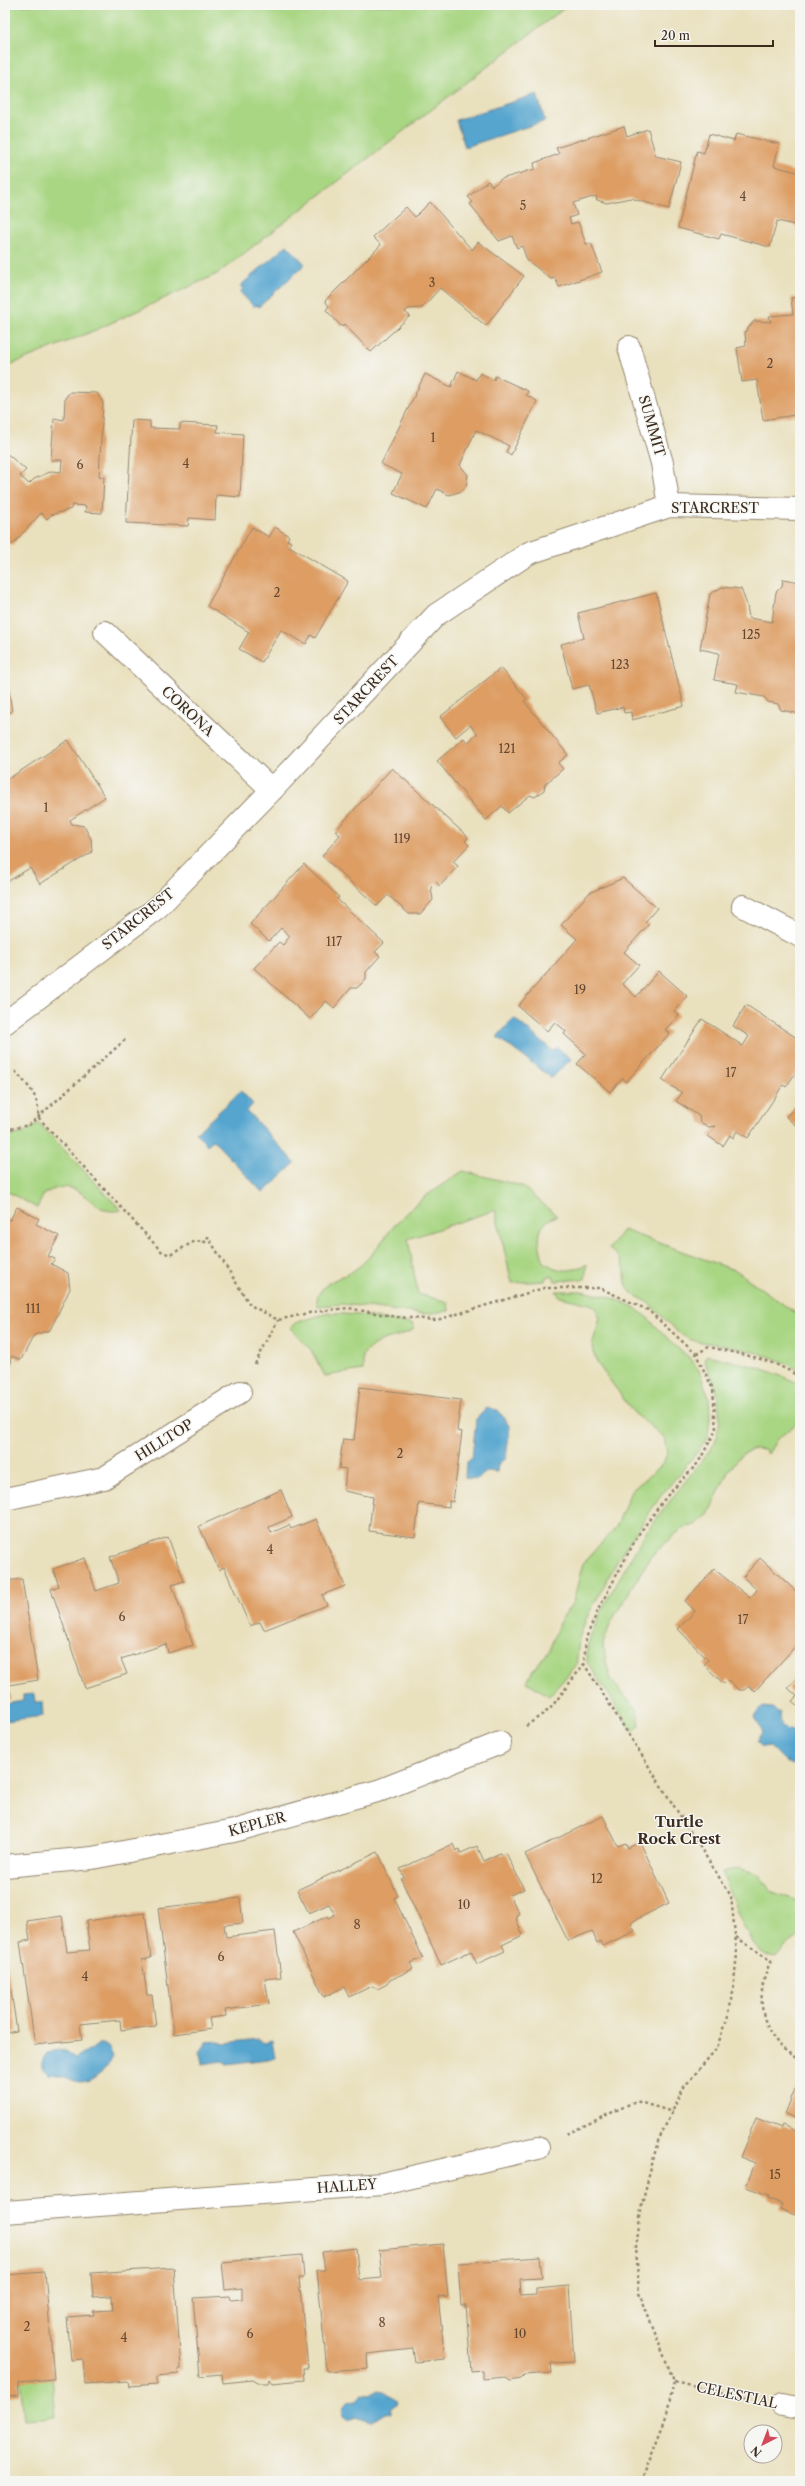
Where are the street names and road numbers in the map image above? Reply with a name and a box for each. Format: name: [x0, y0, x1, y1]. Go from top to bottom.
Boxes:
street label: SUMMIT: [635, 393, 670, 459]
street label: STARCREST: [671, 499, 759, 517]
street label: STARCREST: [329, 651, 403, 728]
street label: CORONA: [158, 682, 219, 740]
street label: STARCREST: [98, 884, 178, 954]
street label: HILLTOP: [131, 1415, 197, 1465]
street label: KEPLER: [226, 1808, 288, 1840]
street label: HALLEY: [316, 2175, 379, 2197]
street label: CELESTIAL: [695, 2378, 779, 2412]

